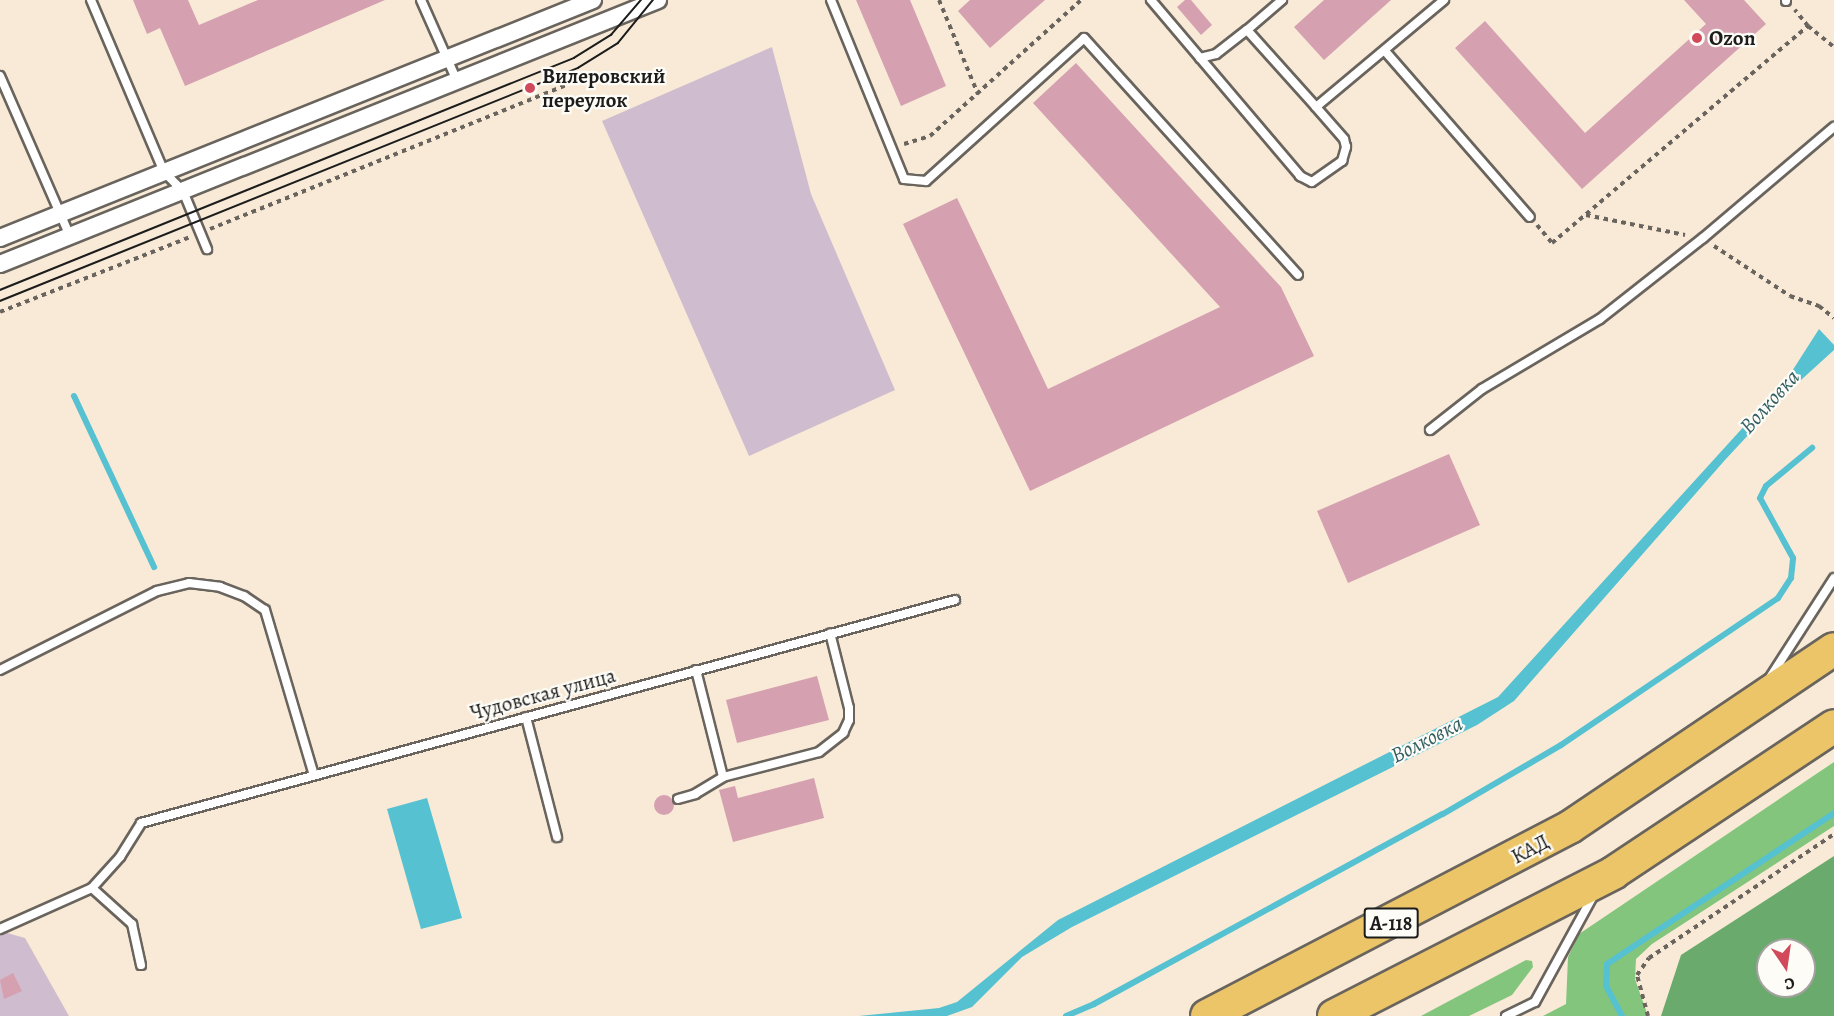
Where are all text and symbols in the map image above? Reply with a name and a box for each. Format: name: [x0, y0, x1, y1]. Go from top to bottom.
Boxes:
place label: Ozon: [1709, 25, 1755, 51]
marker: Ozon: [1690, 31, 1704, 45]
place label: Вилеровский переулок: [542, 63, 665, 113]
marker: Вилеровский переулок: [523, 81, 537, 95]
water label: Волковка: [1734, 365, 1806, 439]
street label: Чудовская улица: [468, 662, 618, 726]
water label: Волковка: [1387, 711, 1467, 769]
street label: КАД: [1507, 829, 1553, 869]
road number: А-118: [1362, 906, 1420, 940]
north arrow: [1756, 938, 1816, 998]
text: С: [1782, 972, 1797, 995]

